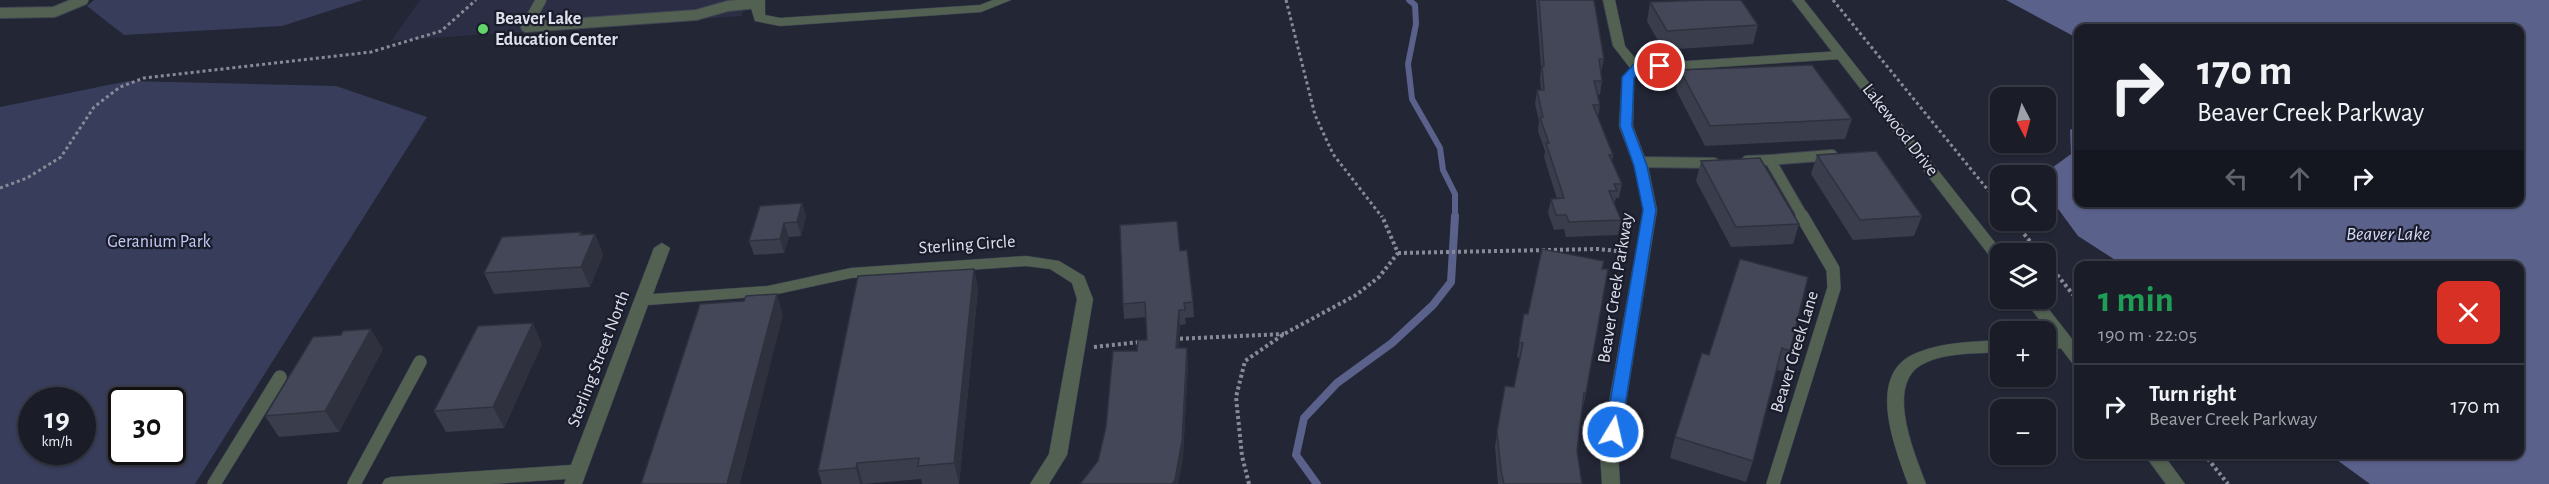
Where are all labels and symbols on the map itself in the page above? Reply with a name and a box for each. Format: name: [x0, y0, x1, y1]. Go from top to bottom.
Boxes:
place label: Beaver Lake Education Center: [495, 10, 618, 49]
marker: Beaver Lake Education Center: [476, 22, 490, 36]
pin: [1634, 40, 1685, 91]
street label: Lakewood Drive: [1859, 81, 1941, 179]
north arrow: [1990, 87, 2056, 153]
street label: Beaver Creek Parkway: [1595, 211, 1637, 364]
water label: Beaver Lake: [2346, 224, 2430, 244]
park label: Geranium Park: [107, 233, 212, 251]
street label: Sterling Circle: [918, 233, 1016, 257]
street label: Sterling Street North: [565, 288, 633, 430]
street label: Beaver Creek Lane: [1768, 289, 1822, 415]
speed limit sign: 30: [108, 387, 186, 465]
position arrow: [1581, 400, 1645, 464]

